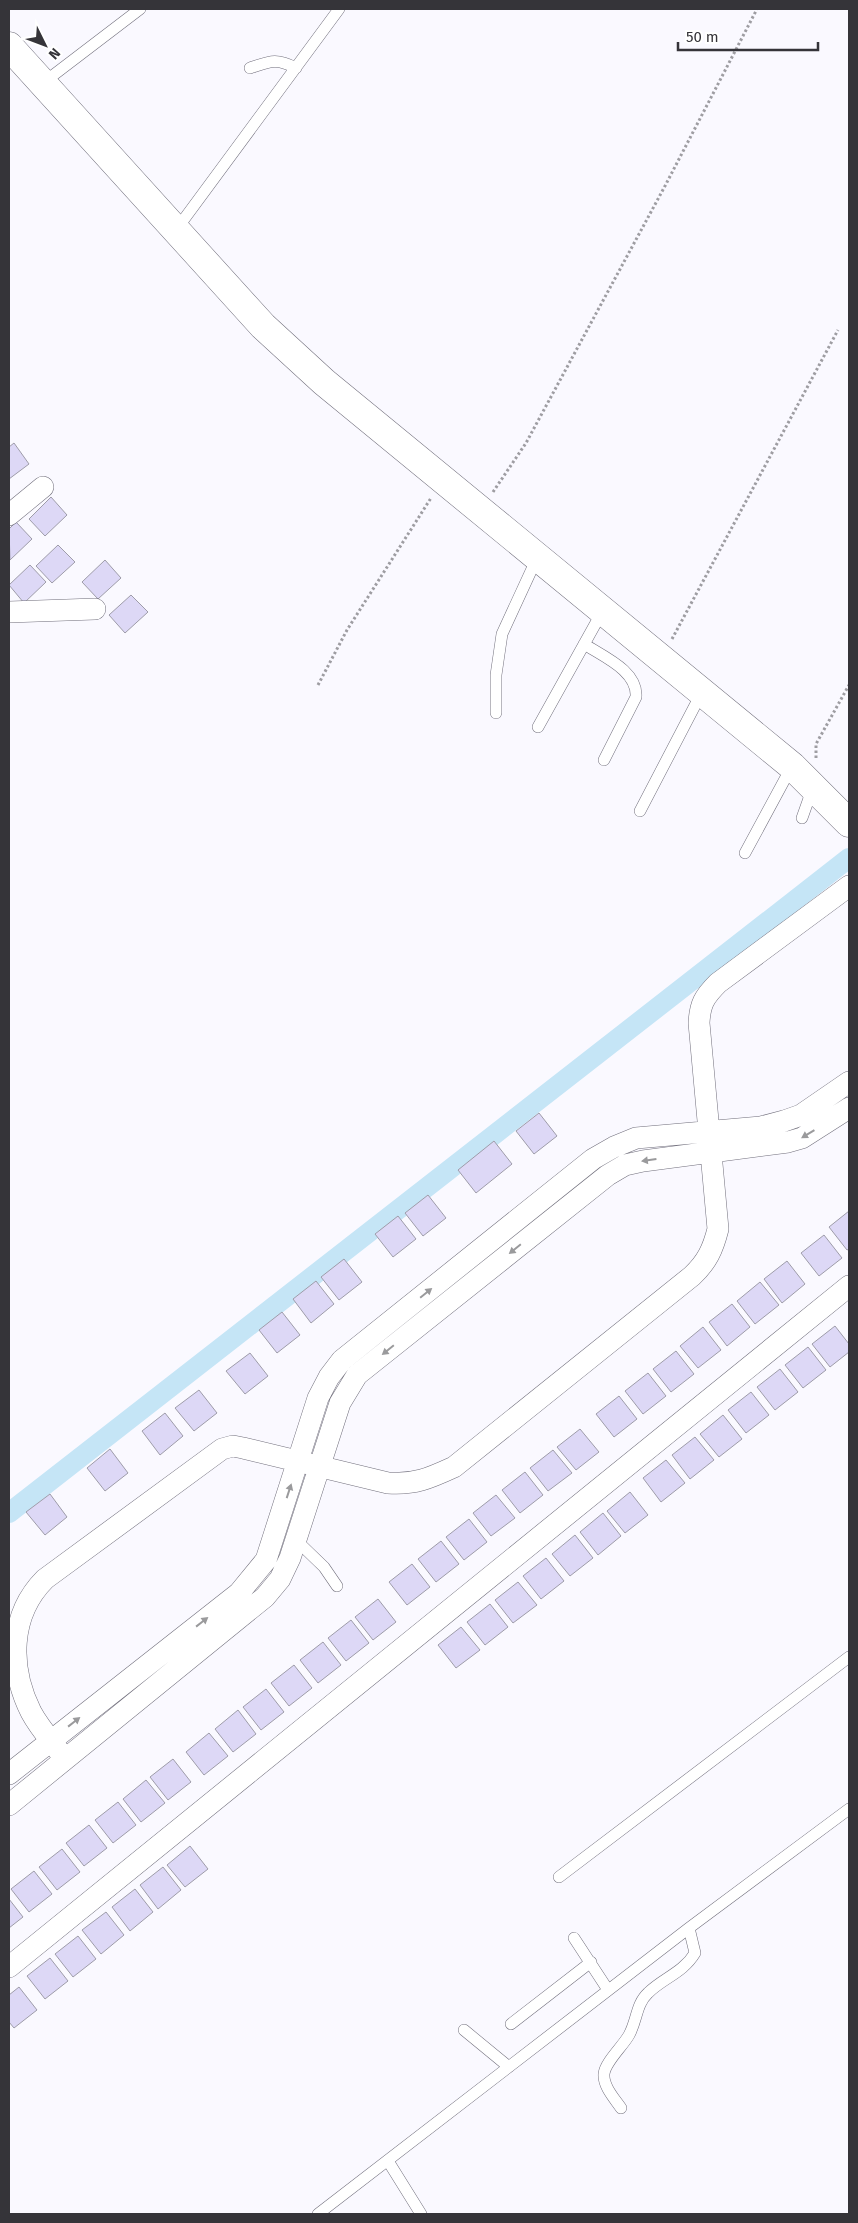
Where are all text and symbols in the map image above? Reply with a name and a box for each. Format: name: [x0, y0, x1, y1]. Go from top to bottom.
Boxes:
north arrow: [20, 20, 70, 70]
scale bar: [678, 20, 818, 52]
text: 50 m: [686, 28, 719, 46]
text: N: [45, 44, 64, 63]
one-way arrow: [802, 1129, 815, 1138]
one-way arrow: [640, 1157, 656, 1165]
one-way arrow: [509, 1244, 522, 1255]
one-way arrow: [419, 1287, 432, 1298]
one-way arrow: [382, 1345, 395, 1356]
one-way arrow: [286, 1483, 293, 1498]
one-way arrow: [195, 1616, 208, 1627]
one-way arrow: [67, 1716, 80, 1727]

